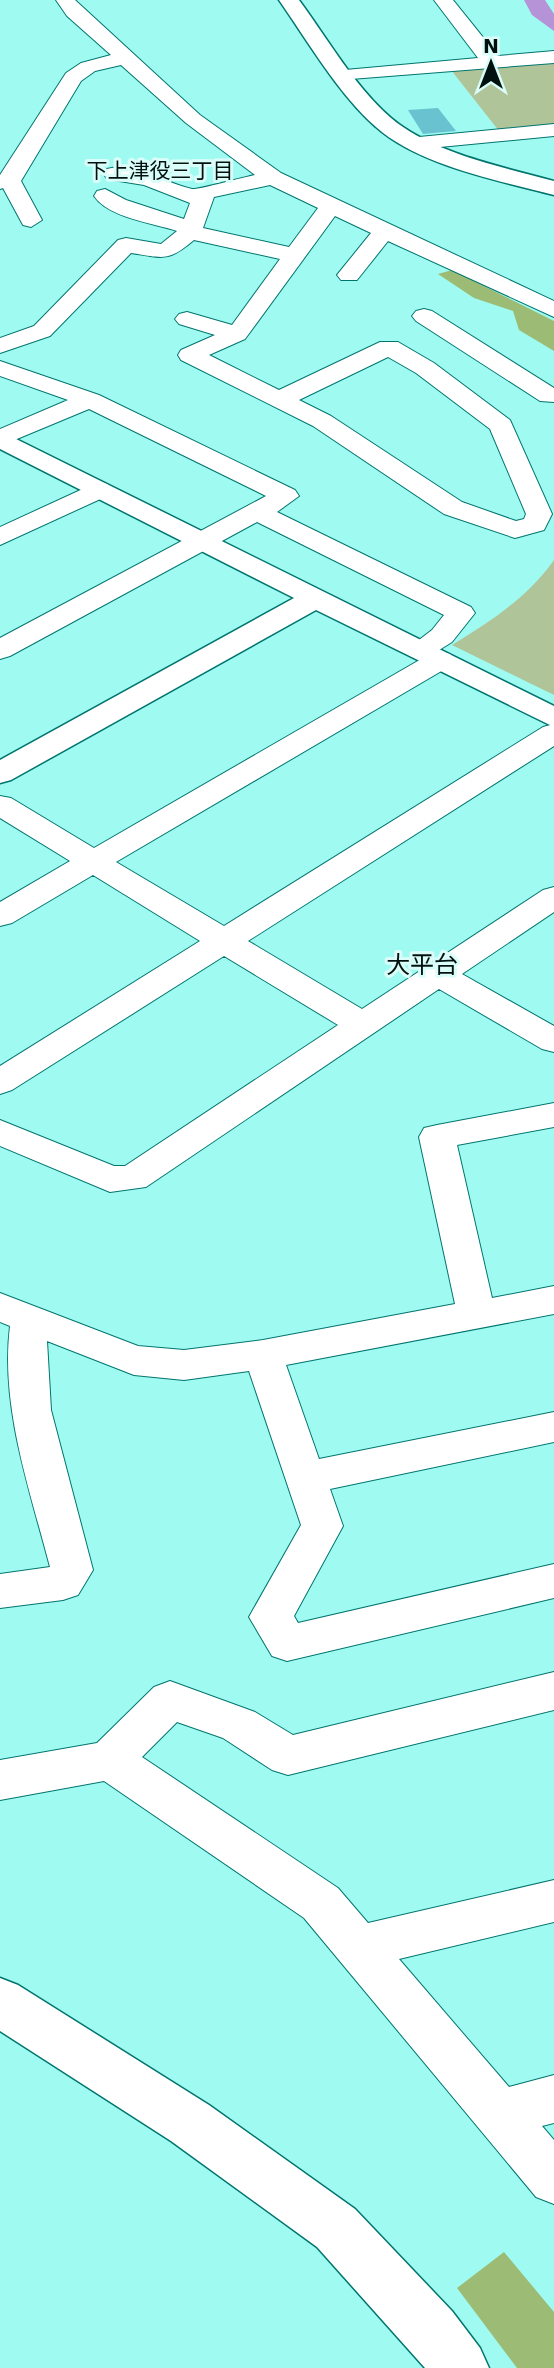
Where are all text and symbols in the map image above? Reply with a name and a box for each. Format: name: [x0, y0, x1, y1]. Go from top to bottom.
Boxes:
north arrow: [456, 28, 526, 98]
text: N: [483, 35, 499, 57]
district label: 下上津役三丁目: [87, 159, 234, 183]
district label: 大平台: [386, 951, 458, 979]

